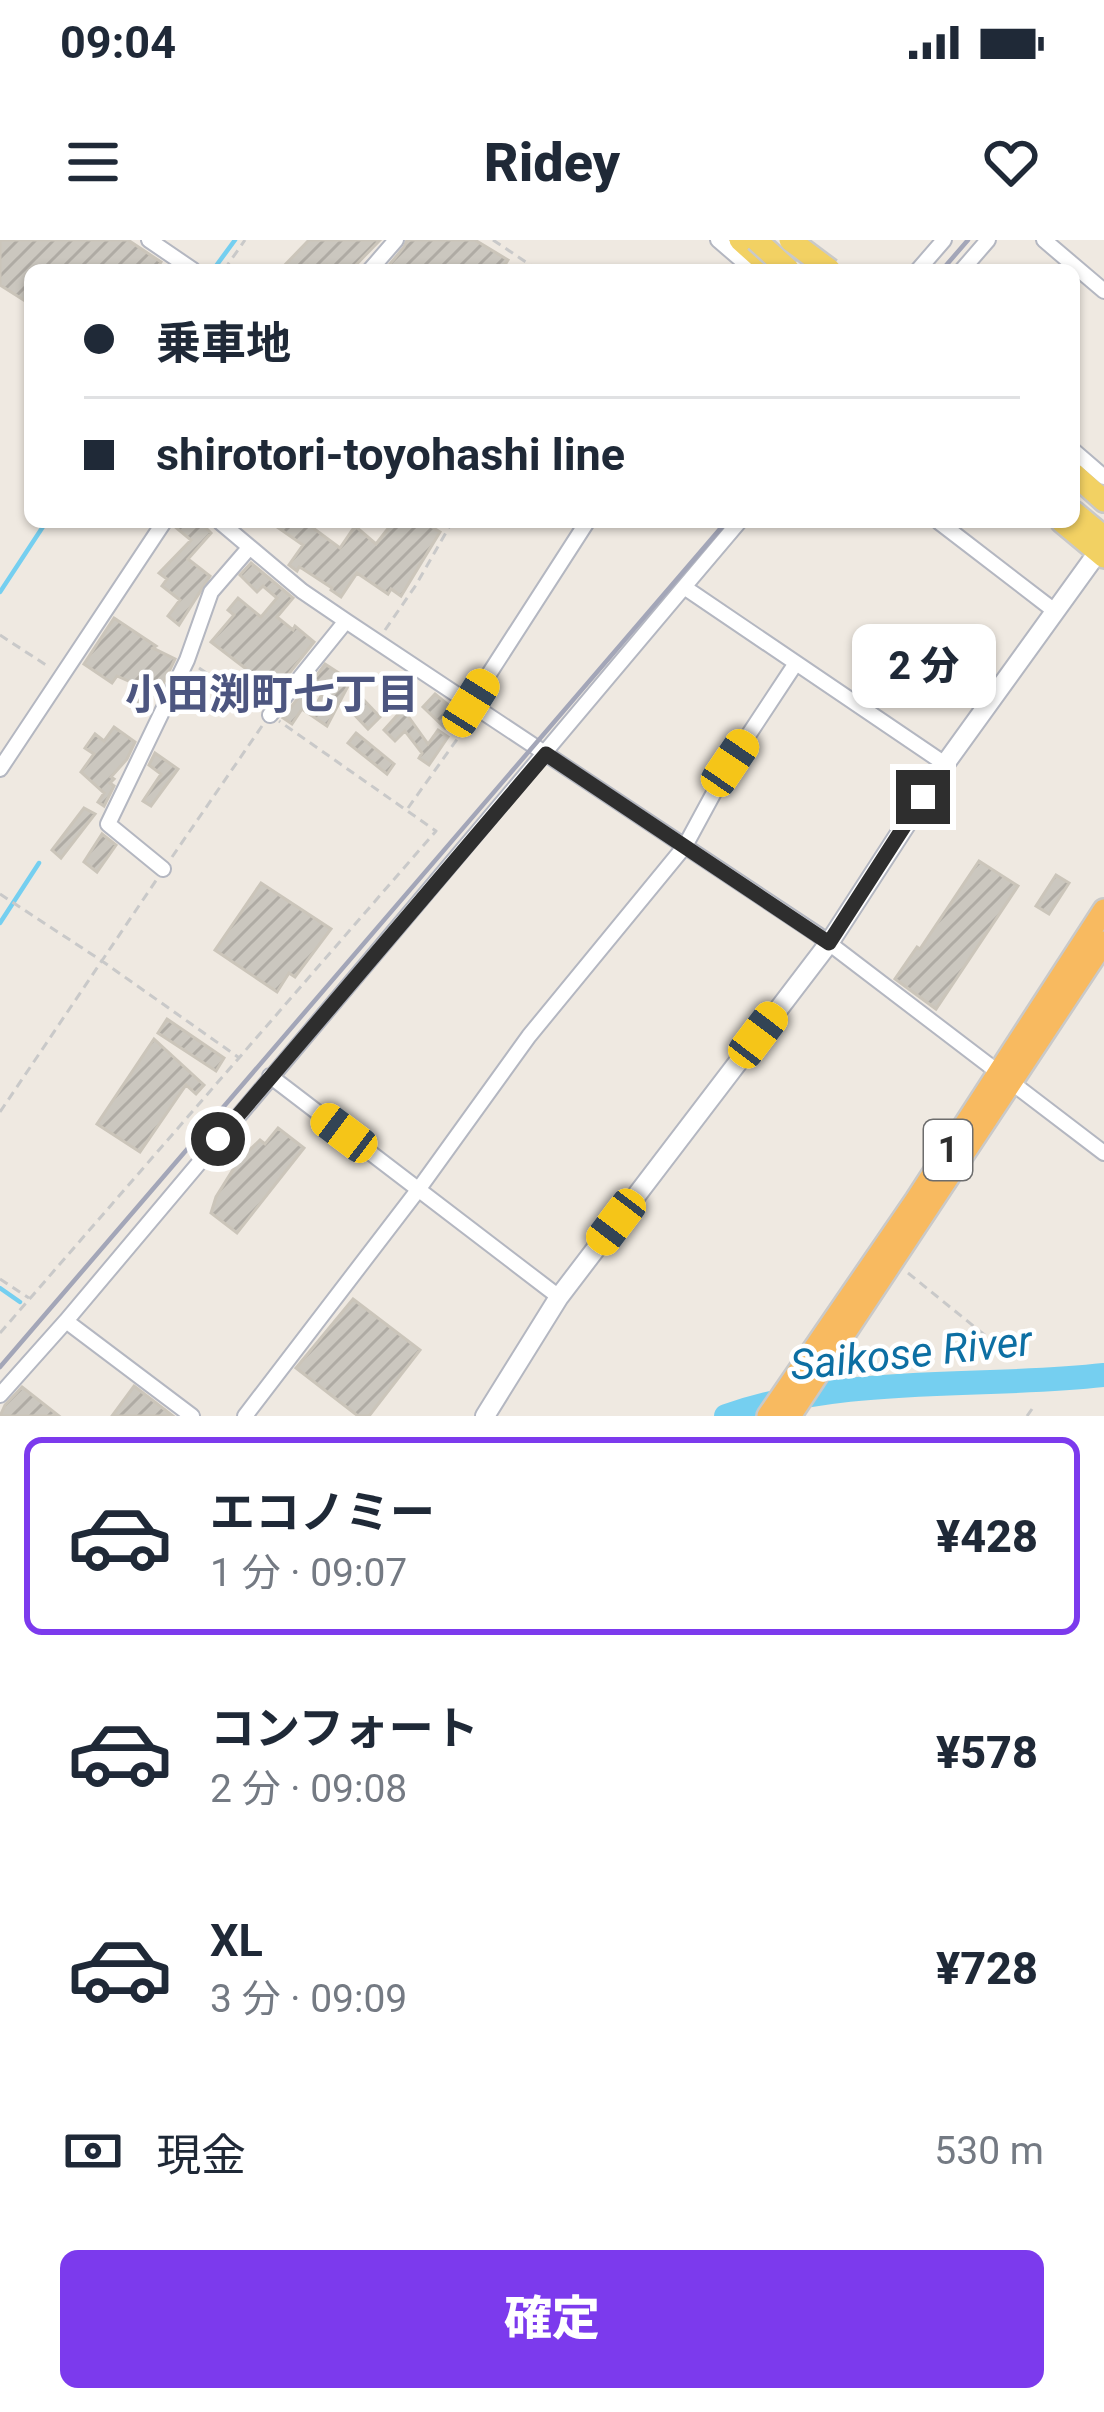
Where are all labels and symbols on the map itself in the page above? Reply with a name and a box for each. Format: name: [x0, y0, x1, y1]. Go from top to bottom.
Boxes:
callout: 2 分: [851, 623, 995, 707]
car: [437, 663, 505, 743]
district label: 小田渕町七丁目: [125, 670, 419, 719]
car: [695, 723, 765, 803]
route end: [896, 770, 950, 824]
car: [722, 995, 794, 1075]
car: [304, 1097, 384, 1169]
route start: [191, 1112, 245, 1166]
road number: 1: [924, 1120, 972, 1180]
car: [580, 1182, 652, 1262]
water label: Saikose River: [788, 1316, 1036, 1390]

